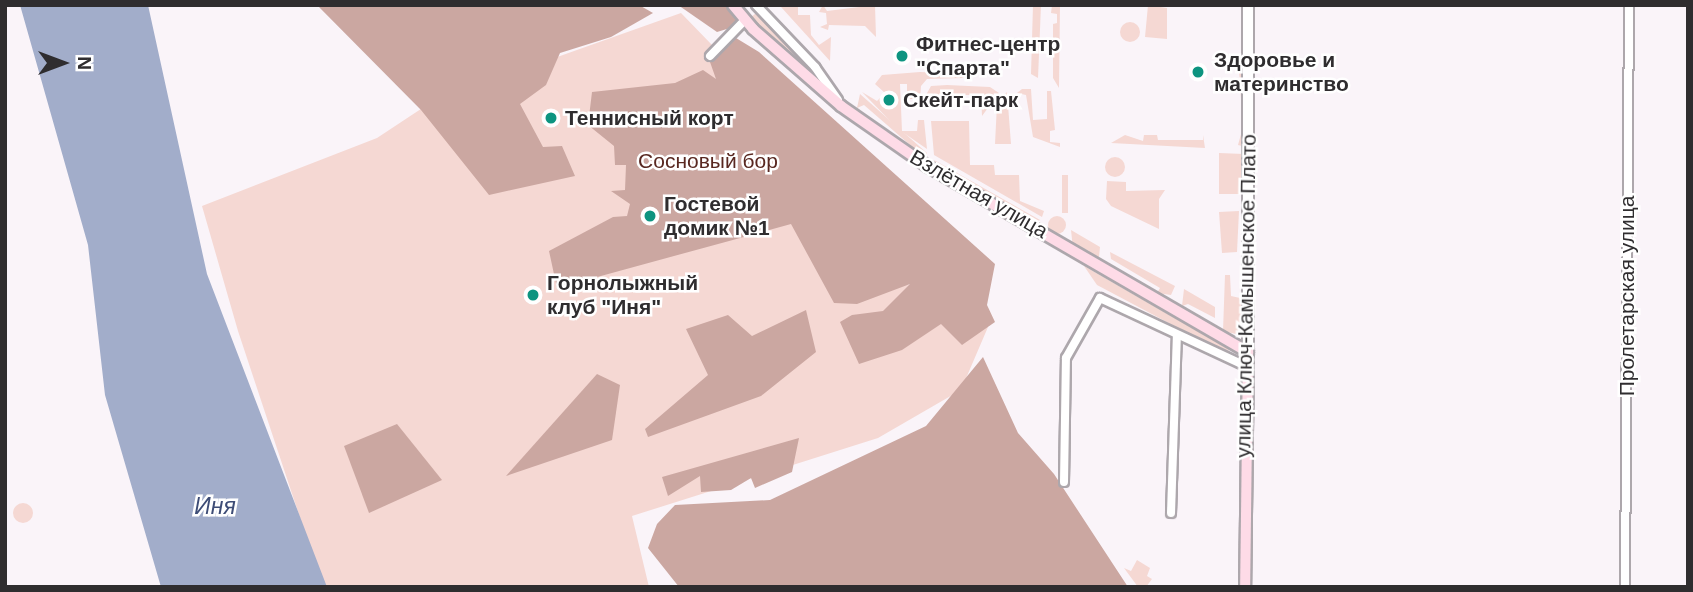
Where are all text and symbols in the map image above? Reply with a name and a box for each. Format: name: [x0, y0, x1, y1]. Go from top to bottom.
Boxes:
north arrow: [28, 28, 98, 98]
place label: Фитнес-центр "Спарта": [916, 31, 1060, 81]
place label: Здоровье и материнство: [1214, 47, 1349, 97]
marker: Фитнес-центр "Спарта": [894, 48, 910, 64]
text: N: [74, 56, 95, 70]
marker: Здоровье и материнство: [1188, 62, 1208, 82]
place label: Скейт-парк: [903, 87, 1018, 113]
marker: Скейт-парк: [881, 92, 897, 108]
place label: Теннисный корт: [565, 105, 734, 131]
marker: Теннисный корт: [543, 110, 559, 126]
street label: улица Ключ-Камышенское Плато: [1231, 134, 1261, 458]
street label: Взлётная улица: [906, 144, 1052, 244]
park label: Сосновый бор: [638, 148, 778, 174]
place label: Гостевой домик №1: [664, 191, 770, 241]
street label: Пролетарская улица: [1614, 196, 1640, 396]
marker: Гостевой домик №1: [642, 208, 658, 224]
place label: Горнолыжный клуб "Иня": [547, 270, 698, 320]
marker: Горнолыжный клуб "Иня": [525, 287, 541, 303]
water label: Иня: [194, 492, 236, 520]

